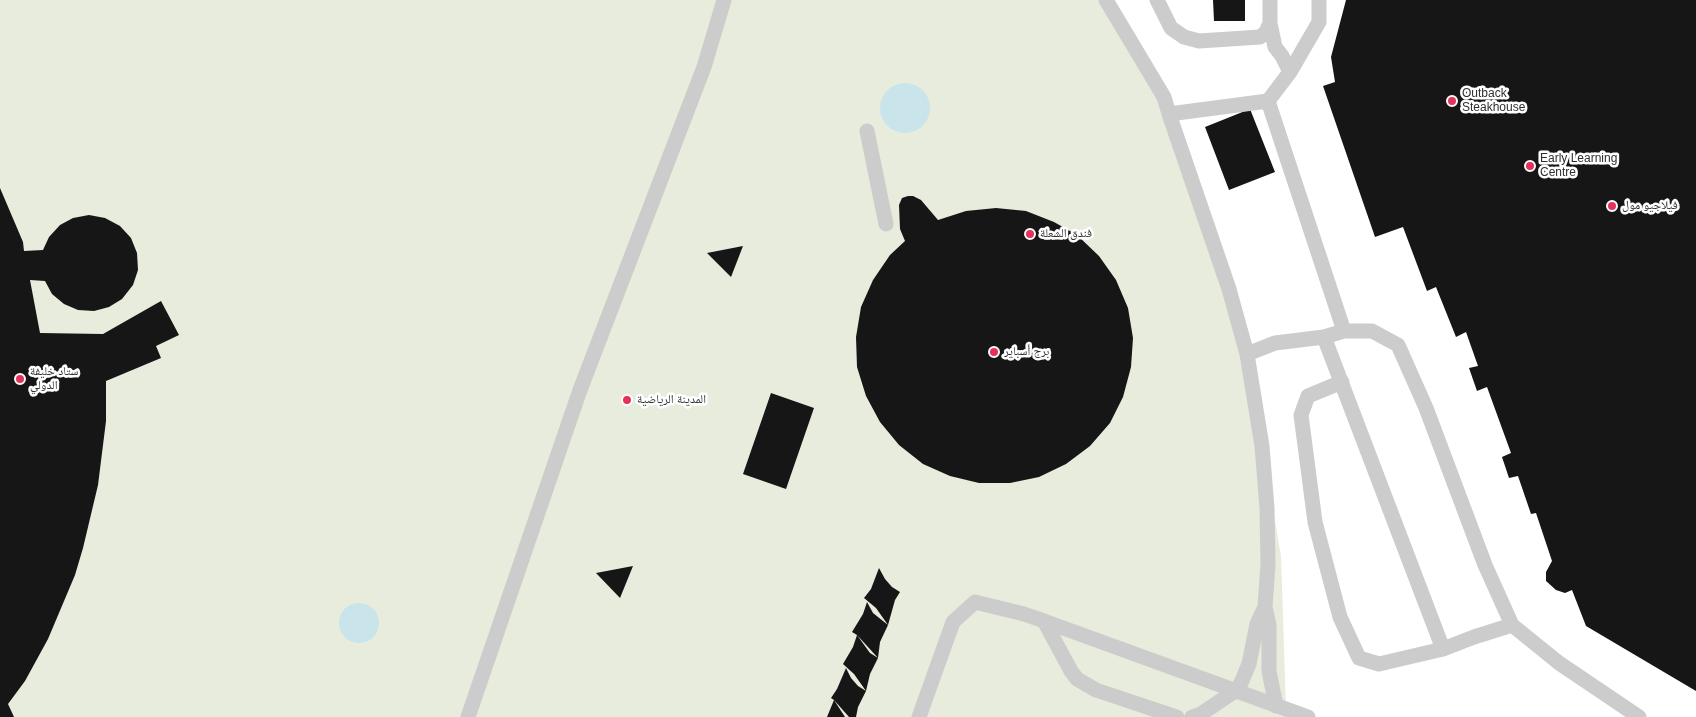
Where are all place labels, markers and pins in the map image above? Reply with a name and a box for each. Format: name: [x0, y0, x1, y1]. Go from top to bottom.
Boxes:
place label: Outback Steakhouse: [1462, 87, 1525, 115]
marker: Outback Steakhouse: [1446, 95, 1458, 107]
place label: Early Learning Centre: [1540, 152, 1617, 180]
marker: Early Learning Centre: [1524, 160, 1536, 172]
place label: فيلاجيو مول: [1622, 199, 1678, 213]
marker: فيلاجيو مول: [1606, 200, 1618, 212]
place label: فندق الشعلة: [1040, 227, 1092, 241]
marker: فندق الشعلة: [1024, 228, 1036, 240]
place label: برج أسباير: [1004, 345, 1049, 359]
marker: برج أسباير: [988, 346, 1000, 358]
place label: ستاد خليفة الدولي: [30, 365, 79, 393]
marker: ستاد خليفة الدولي: [14, 373, 26, 385]
place label: المدينة الرياضية: [637, 393, 706, 407]
marker: المدينة الرياضية: [621, 394, 633, 406]

